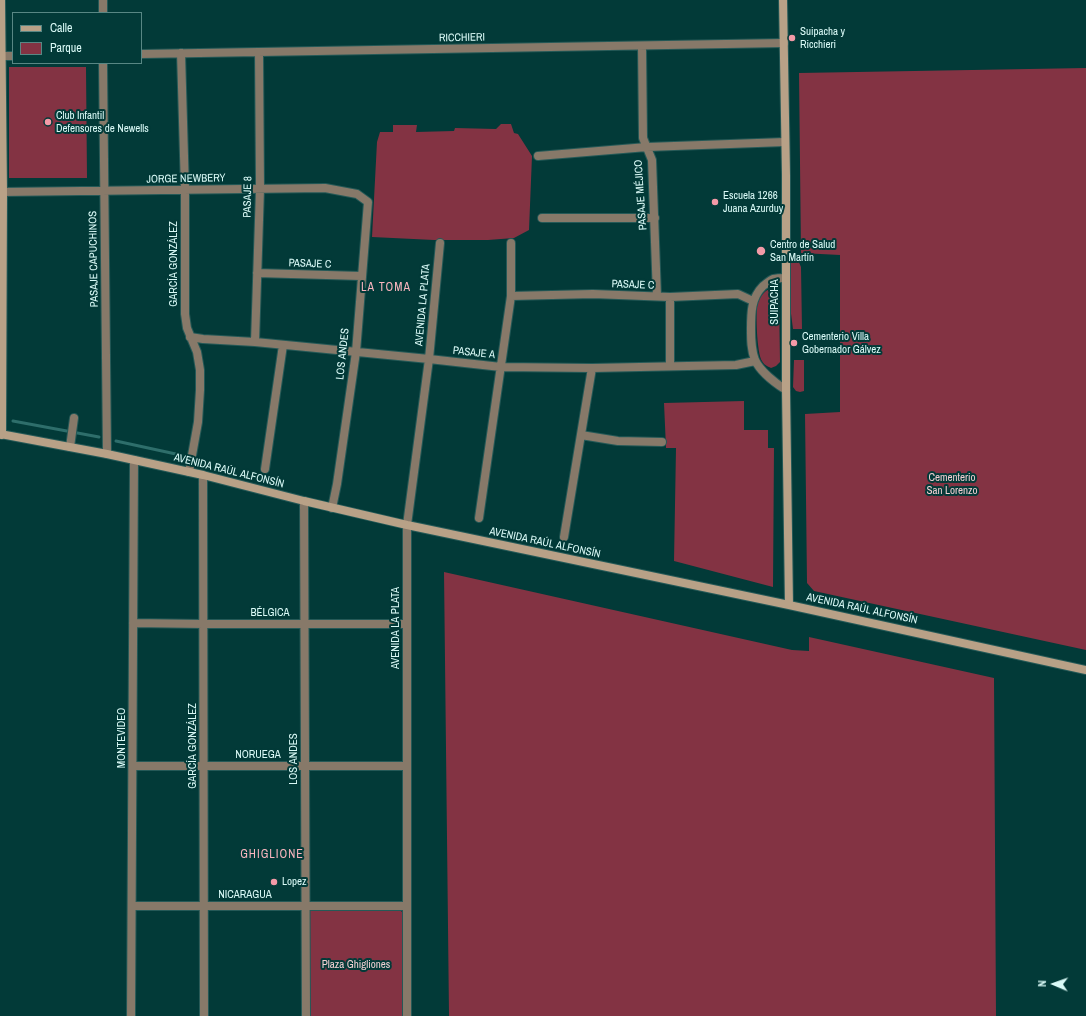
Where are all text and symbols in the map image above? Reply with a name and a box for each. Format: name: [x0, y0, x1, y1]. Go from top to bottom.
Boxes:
legend: [12, 12, 142, 64]
text: Calle: [50, 20, 72, 36]
place label: Suipacha y Ricchieri: [800, 25, 845, 51]
street label: RICCHIERI: [439, 31, 485, 45]
marker: Suipacha y Ricchieri: [787, 33, 797, 43]
text: Parque: [50, 40, 82, 56]
place label: Club Infantil Defensores de Newells: [56, 109, 149, 135]
marker: Club Infantil Defensores de Newells: [43, 117, 53, 127]
street label: PASAJE MÉJICO: [632, 159, 650, 231]
street label: JORGE NEWBERY: [146, 172, 226, 186]
street label: PASAJE 8: [241, 176, 255, 218]
place label: Escuela 1266 Juana Azurduy: [723, 189, 783, 215]
marker: Escuela 1266 Juana Azurduy: [710, 197, 720, 207]
street label: PASAJE CAPUCHINOS: [87, 211, 101, 307]
street label: GARCÍA GONZÁLEZ: [167, 221, 181, 307]
place label: Centro de Salud San Martín: [770, 238, 835, 264]
marker: Centro de Salud San Martín: [755, 245, 767, 257]
street label: PASAJE C: [288, 257, 332, 271]
street label: AVENIDA LA PLATA: [413, 263, 433, 347]
street label: PASAJE C: [611, 278, 655, 292]
street label: SUIPACHA: [768, 279, 782, 325]
district label: LA TOMA: [361, 281, 411, 295]
street label: LOS ANDES: [334, 328, 352, 380]
place label: Cementerio Villa Gobernador Gálvez: [802, 330, 881, 356]
marker: Cementerio Villa Gobernador Gálvez: [789, 338, 799, 348]
street label: PASAJE A: [452, 344, 496, 362]
street label: AVENIDA RAÚL ALFONSÍN: [173, 451, 285, 491]
park label: Cementerio San Lorenzo: [926, 471, 978, 497]
street label: AVENIDA RAÚL ALFONSÍN: [488, 525, 602, 561]
street label: AVENIDA LA PLATA: [389, 587, 403, 669]
street label: AVENIDA RAÚL ALFONSÍN: [805, 591, 919, 627]
street label: BÉLGICA: [250, 606, 290, 620]
street label: GARCÍA GONZÁLEZ: [186, 703, 200, 789]
street label: MONTEVIDEO: [115, 708, 129, 768]
street label: LOS ANDES: [287, 733, 301, 785]
street label: NORUEGA: [235, 748, 281, 762]
district label: GHIGLIONE: [240, 848, 304, 862]
place label: Lopez: [282, 875, 307, 889]
marker: Lopez: [269, 877, 279, 887]
street label: NICARAGUA: [218, 888, 272, 902]
park label: Plaza Ghigliones: [322, 958, 390, 972]
north arrow: [1034, 964, 1074, 1004]
text: N: [1035, 980, 1049, 987]

